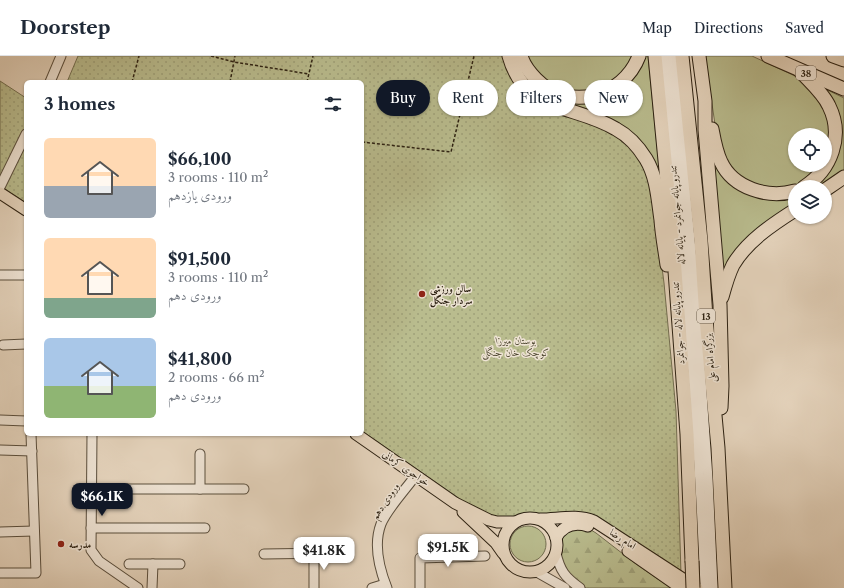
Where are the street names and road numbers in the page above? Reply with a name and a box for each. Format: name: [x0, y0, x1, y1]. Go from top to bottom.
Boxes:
road number: 38: [796, 66, 816, 80]
street label: تندرو پایانه جوانمرد - پایانه لاله: [666, 165, 689, 265]
street label: تندرو پایانه لاله - جوانمرد: [669, 281, 688, 365]
road number: 13: [697, 309, 715, 323]
street label: بزرگراه امام علی: [701, 333, 722, 383]
street label: خواجوی کرمانی: [380, 447, 432, 489]
street label: ورودی دهم: [368, 480, 404, 523]
street label: امام رضا: [606, 526, 639, 555]

